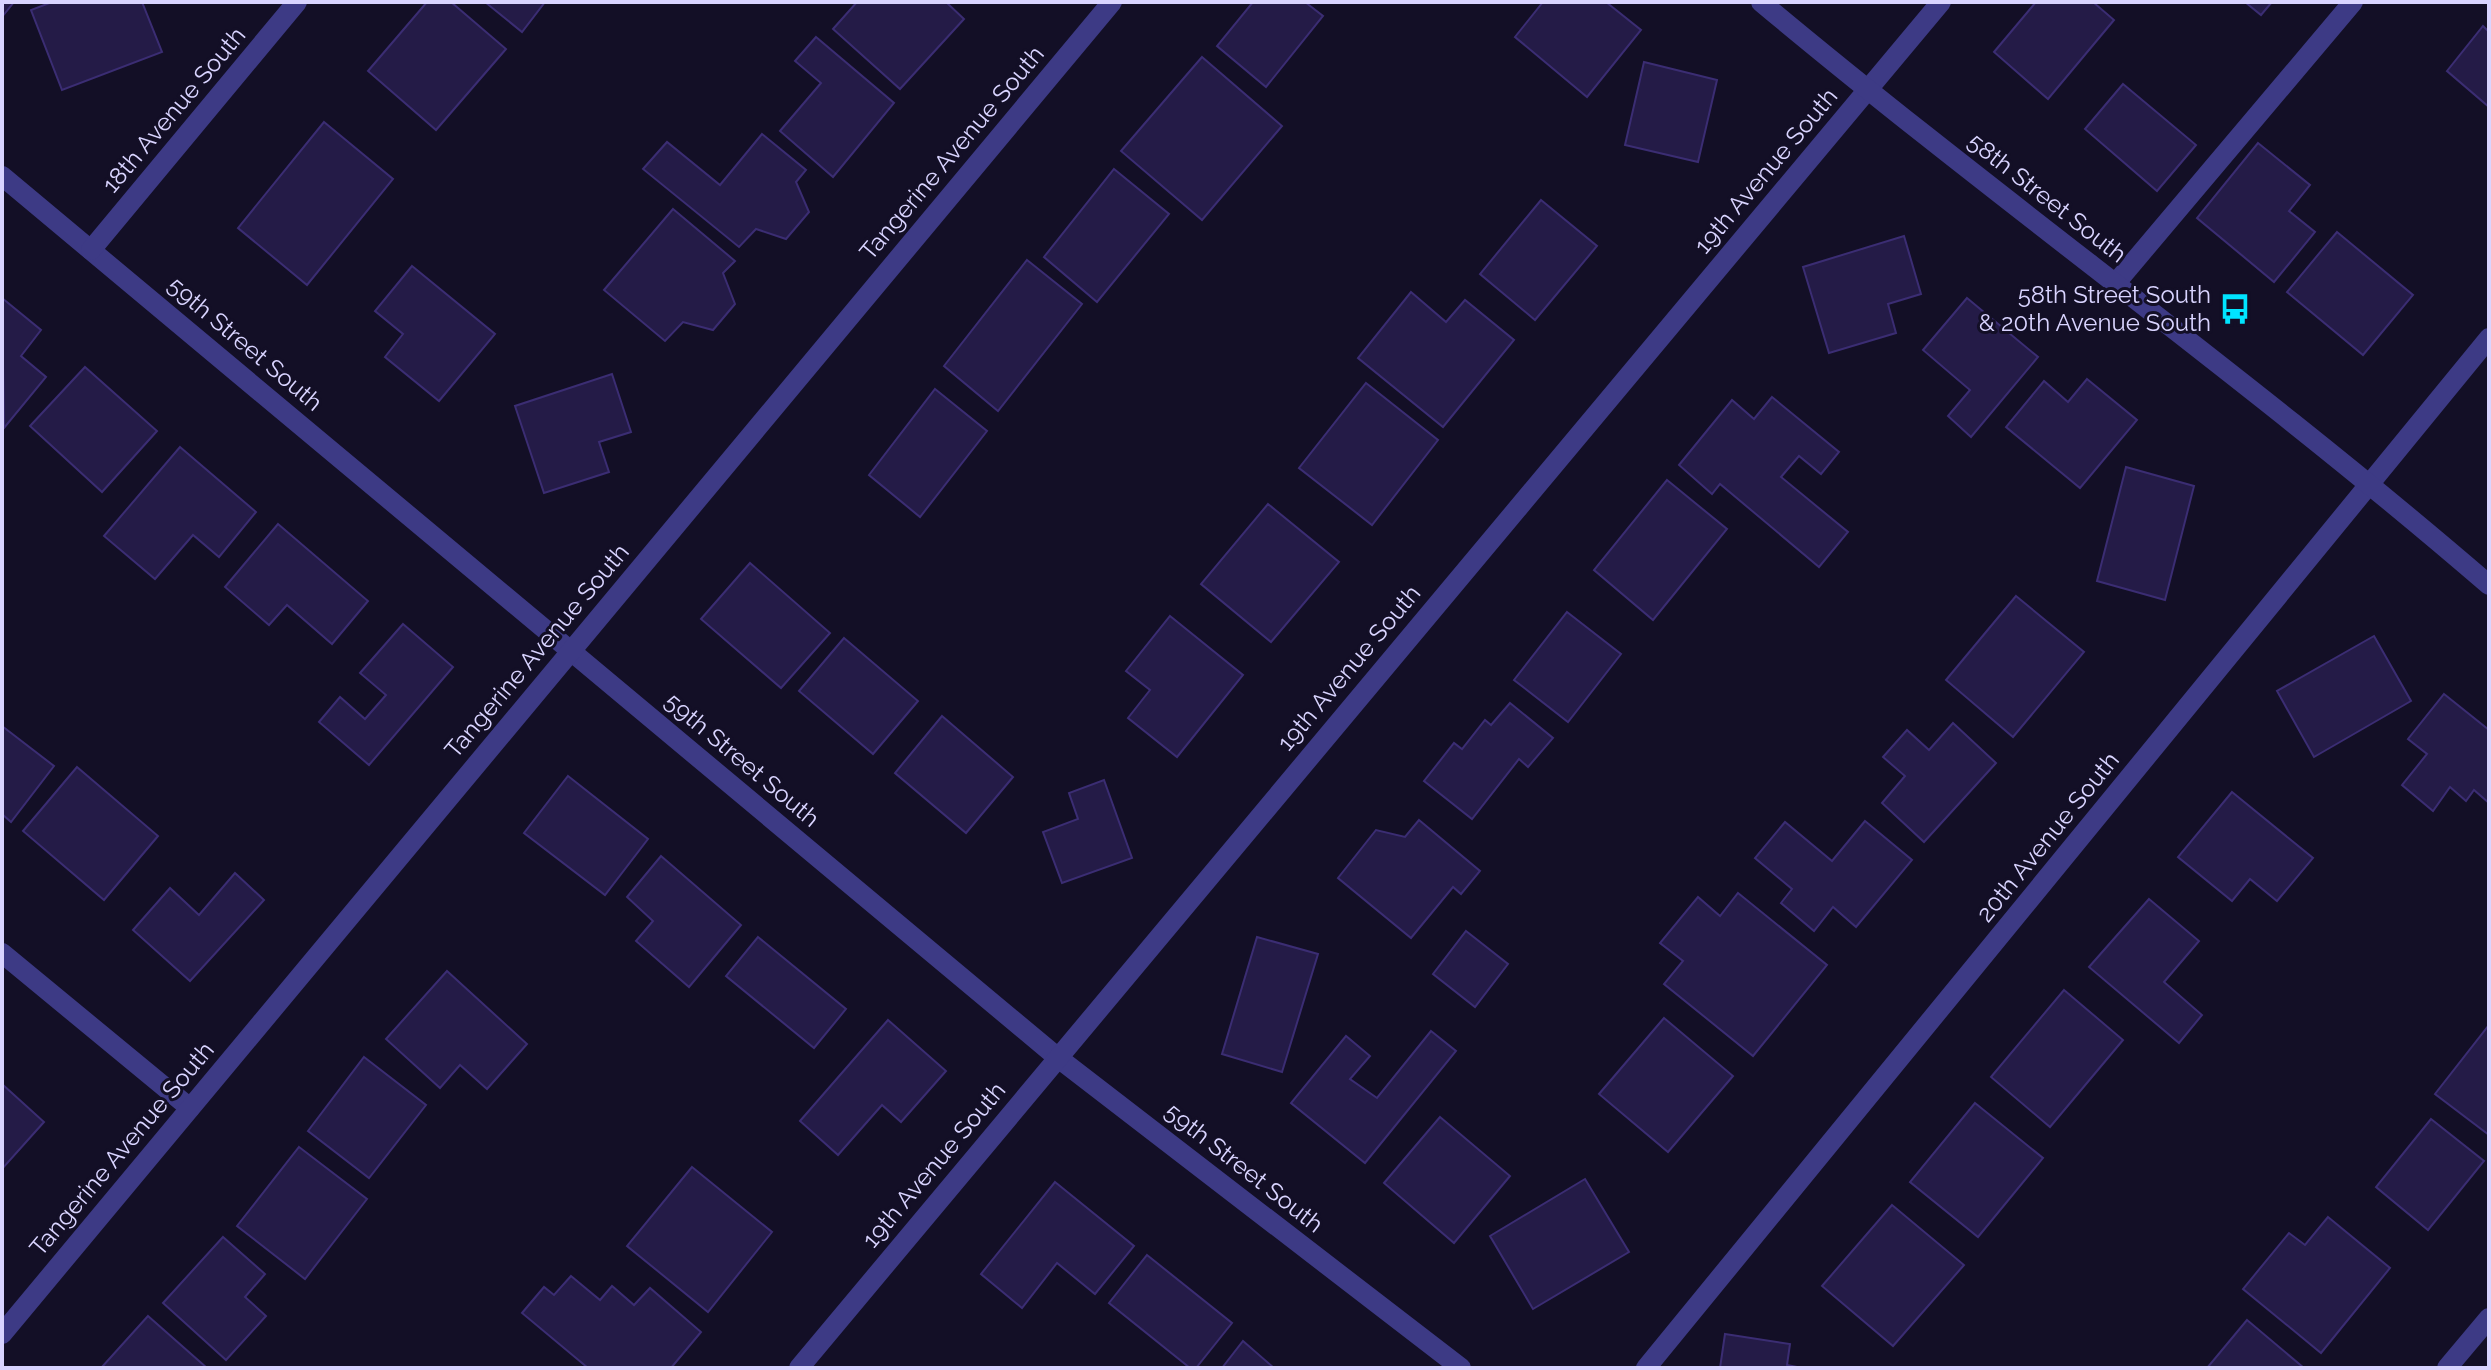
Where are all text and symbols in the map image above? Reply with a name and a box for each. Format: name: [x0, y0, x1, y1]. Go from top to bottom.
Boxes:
street label: 18th Avenue South: [96, 21, 251, 198]
street label: Tangerine Avenue South: [854, 40, 1050, 266]
street label: 19th Avenue South: [1688, 82, 1843, 259]
street label: 58th Street South: [1962, 127, 2132, 269]
street label: 59th Street South: [162, 270, 329, 417]
place label: 58th Street South & 20th Avenue South: [1979, 280, 2211, 337]
bus stop icon: 58th Street South & 20th Avenue South: [2218, 292, 2252, 326]
street label: Tangerine Avenue South: [439, 538, 635, 764]
street label: 19th Avenue South: [1271, 579, 1426, 756]
street label: 59th Street South: [659, 686, 826, 833]
street label: 20th Avenue South: [1970, 746, 2125, 927]
street label: Tangerine Avenue South: [24, 1036, 220, 1262]
street label: 19th Avenue South: [856, 1076, 1011, 1253]
street label: 59th Street South: [1159, 1097, 1329, 1238]

